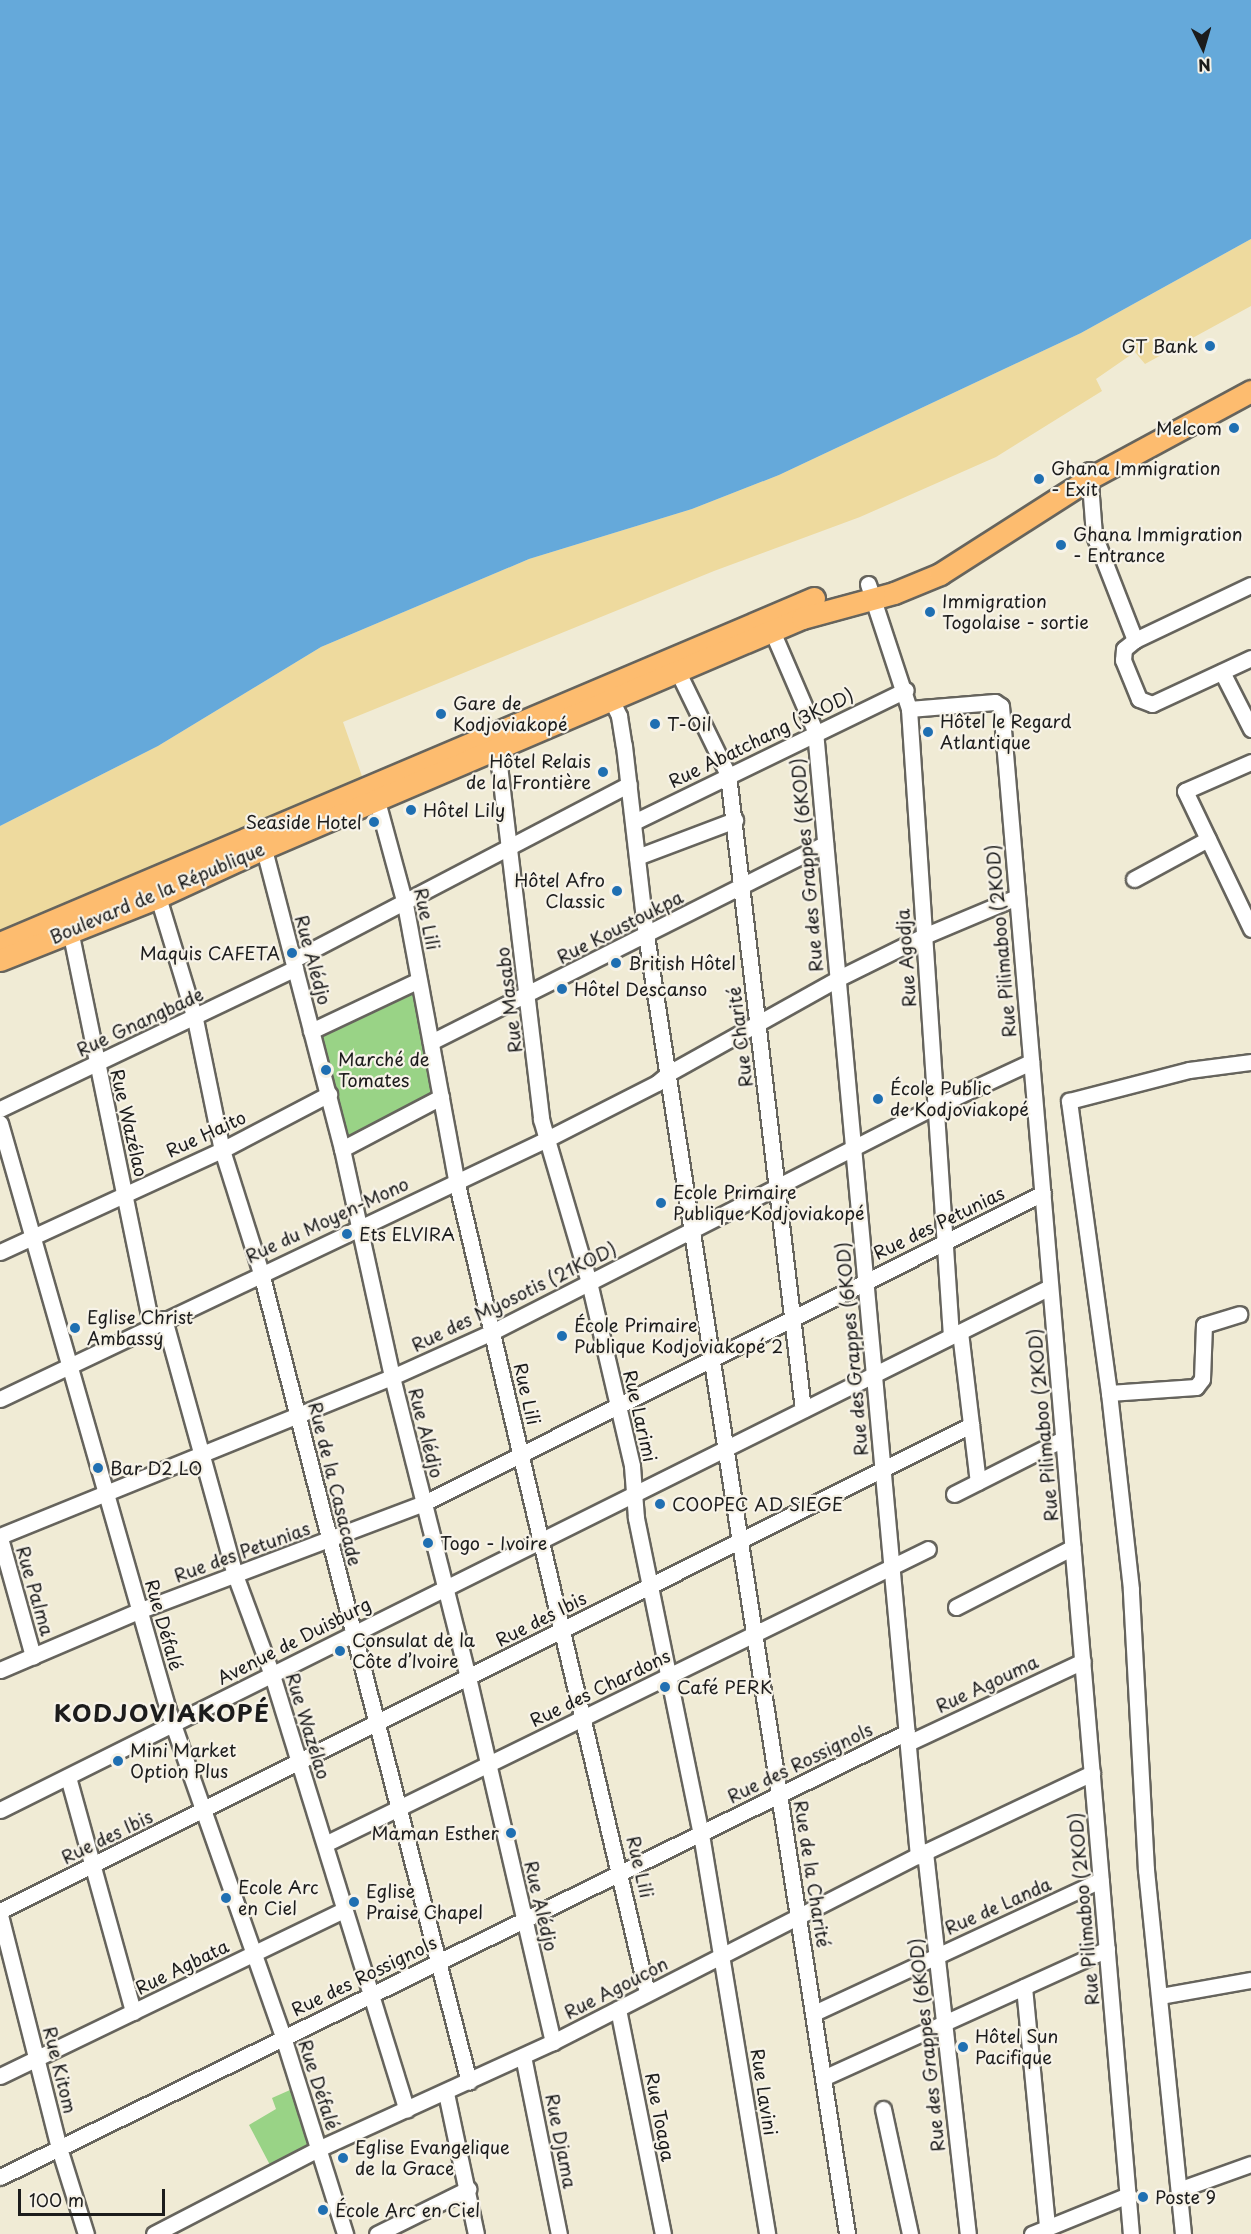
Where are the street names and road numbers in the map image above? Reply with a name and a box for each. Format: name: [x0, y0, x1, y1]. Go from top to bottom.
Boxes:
street label: Rue Abatchang (3KOD): [665, 684, 857, 792]
street label: Rue des Grappes (6KOD): [787, 755, 827, 975]
street label: Boulevard de la République: [45, 838, 269, 948]
street label: Rue Pilimaboo (2KOD): [982, 843, 1020, 1039]
street label: Rue Lili: [410, 885, 444, 953]
street label: Rue Koustoukpa: [553, 886, 687, 968]
street label: Rue Agodja: [892, 907, 920, 1009]
street label: Rue Alédjo: [291, 912, 335, 1008]
street label: Rue Masabo: [492, 945, 526, 1055]
street label: Rue Gnangbade: [73, 983, 207, 1061]
street label: Rue Charité: [723, 984, 757, 1090]
street label: Rue Wazélao: [106, 1066, 152, 1180]
street label: Rue Haito: [162, 1106, 250, 1162]
street label: Rue du Moyen-Mono: [241, 1172, 413, 1268]
street label: Rue des Petunias: [868, 1181, 1010, 1265]
street label: Rue des Myosotis (21KOD): [406, 1237, 622, 1357]
street label: Rue des Grappes (6KOD): [832, 1239, 872, 1459]
street label: Rue Pilimaboo (2KOD): [1024, 1327, 1062, 1523]
street label: Rue Lili: [509, 1360, 545, 1428]
street label: Rue Larimi: [619, 1368, 661, 1464]
street label: Rue Alédjo: [404, 1385, 448, 1481]
street label: Rue de la Casacade: [304, 1398, 366, 1570]
street label: Rue des Petunias: [169, 1517, 315, 1587]
street label: Rue Palma: [12, 1543, 58, 1639]
street label: Rue Défalé: [141, 1577, 187, 1673]
street label: Rue des Ibis: [491, 1586, 591, 1652]
street label: Avenue de Duisburg: [213, 1593, 375, 1689]
street label: Rue des Chardons: [525, 1644, 675, 1732]
street label: Rue Agouma: [932, 1651, 1042, 1717]
street label: Rue Wazélao: [281, 1669, 335, 1783]
street label: Rue des Rossignols: [722, 1718, 878, 1808]
street label: Rue de la Charité: [789, 1797, 835, 1951]
street label: Rue des Ibis: [56, 1805, 158, 1869]
street label: Rue Pilimaboo (2KOD): [1065, 1811, 1103, 2007]
street label: Rue Lili: [622, 1833, 658, 1901]
street label: Rue Alédjo: [520, 1858, 562, 1954]
street label: Rue de Landa: [940, 1872, 1056, 1940]
street label: Rue des Rossignols: [286, 1931, 442, 2021]
street label: Rue Agbata: [131, 1935, 233, 1999]
street label: Rue des Grappes (6KOD): [905, 1935, 949, 2155]
street label: Rue Agoucon: [560, 1952, 672, 2024]
street label: Rue Kitom: [39, 2024, 81, 2116]
street label: Rue Défalé: [294, 2037, 344, 2133]
street label: Rue Lavini: [746, 2046, 782, 2138]
street label: Rue Toaga: [641, 2070, 679, 2164]
street label: Rue Djama: [541, 2091, 581, 2191]

